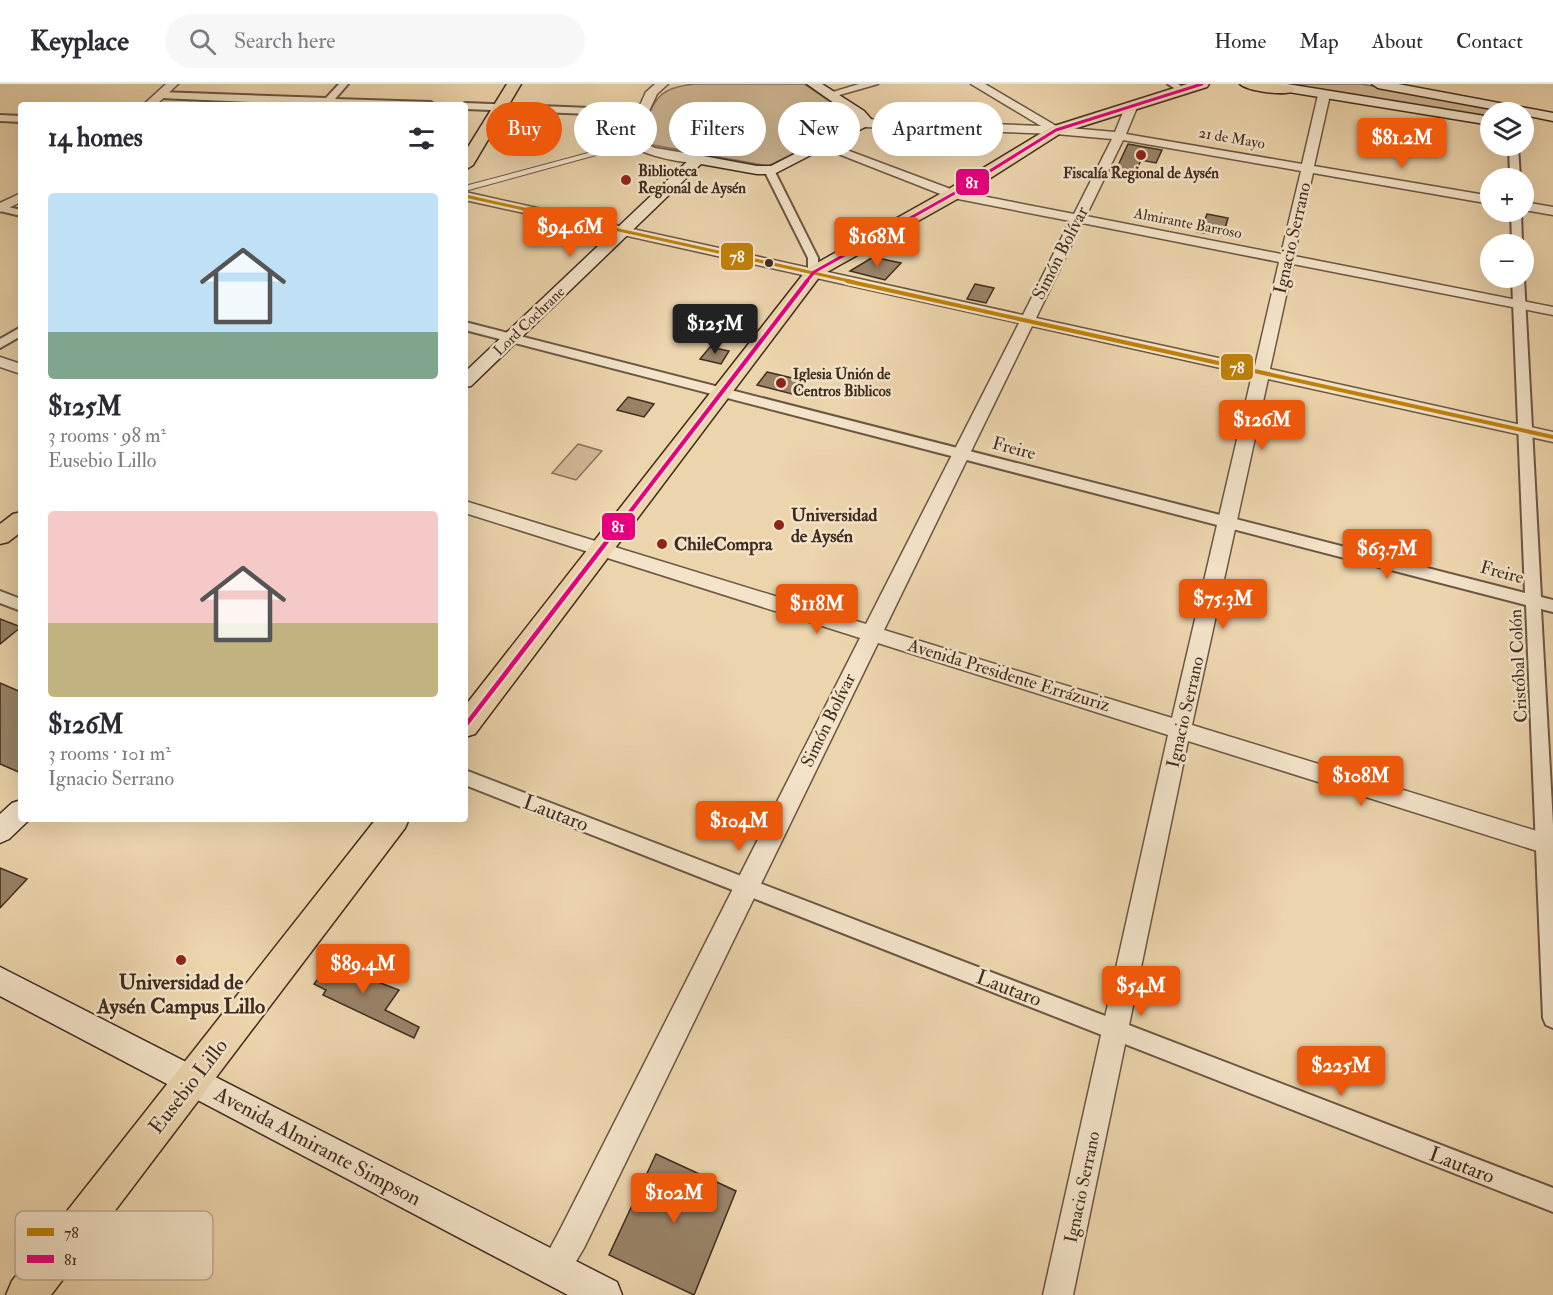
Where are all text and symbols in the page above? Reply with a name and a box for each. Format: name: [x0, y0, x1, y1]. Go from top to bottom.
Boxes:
search box: [165, 14, 585, 68]
text: Keyplace: [30, 24, 129, 59]
icon: search: [186, 25, 219, 58]
text: Search here: [234, 27, 336, 55]
text: Home: [1214, 28, 1266, 55]
text: Map: [1299, 28, 1339, 55]
text: About: [1372, 28, 1423, 55]
text: Contact: [1456, 28, 1523, 55]
chip: Buy: [486, 102, 562, 156]
chip: Rent: [574, 102, 657, 156]
chip: Filters: [669, 102, 766, 156]
chip: New: [778, 102, 860, 156]
chip: Apartment: [872, 102, 1003, 156]
map controls: [1480, 102, 1534, 288]
button: layers: [1480, 102, 1534, 156]
pin: $81.2M: [1353, 118, 1451, 169]
text: 14 homes: [48, 122, 143, 154]
icon: filters: [405, 122, 438, 155]
street label: 21 de Mayo: [1197, 123, 1267, 154]
text: $81.2M: [1371, 125, 1433, 150]
marker: Fiscalía Regional de Aysén: [1134, 148, 1148, 162]
place label: Biblioteca Regional de Aysén: [638, 162, 746, 199]
place label: Fiscalía Regional de Aysén: [1063, 164, 1219, 184]
line badge: 81: [955, 168, 990, 196]
button: +: [1480, 168, 1534, 222]
marker: Biblioteca Regional de Aysén: [619, 173, 633, 187]
text: 81: [965, 173, 979, 193]
street label: Ignacio Serrano: [1269, 180, 1317, 296]
street label: Simón Bolívar: [1027, 202, 1094, 304]
street label: Almirante Barroso: [1131, 204, 1243, 243]
pin: $94.6M: [521, 207, 619, 258]
text: $94.6M: [537, 214, 603, 239]
pin: $168M: [835, 217, 919, 268]
text: $168M: [848, 224, 906, 249]
icon: home: [189, 232, 297, 340]
button: −: [1480, 234, 1534, 288]
line badge: 78: [720, 242, 754, 271]
text: 78: [730, 247, 745, 267]
unlabelled marker: [763, 257, 775, 269]
street label: Lord Cochrane: [490, 283, 569, 360]
pin: $125M: [673, 304, 757, 355]
text: $125M: [687, 311, 743, 336]
line badge: 78: [1220, 353, 1254, 381]
text: 78: [1230, 358, 1245, 378]
place label: Iglesia Unión de Centros Biblicos: [793, 365, 891, 401]
marker: Iglesia Unión de Centros Biblicos: [774, 376, 788, 390]
text: $125M: [48, 391, 122, 423]
pin: $126M: [1220, 400, 1304, 451]
text: $126M: [1233, 407, 1291, 432]
text: 3 rooms · 98 m²: [48, 423, 166, 448]
street label: Freire: [990, 432, 1039, 465]
text: Eusebio Lillo: [48, 448, 156, 473]
place label: Universidad de Aysén: [791, 504, 878, 548]
line badge: 81: [601, 512, 636, 541]
text: 81: [611, 517, 625, 537]
marker: Universidad de Aysén: [772, 518, 786, 532]
pin: $63.7M: [1338, 529, 1436, 580]
place label: ChileCompra: [674, 533, 773, 556]
text: $63.7M: [1357, 536, 1417, 561]
marker: ChileCompra: [655, 537, 669, 551]
icon: home: [189, 550, 297, 658]
street label: Freire: [1478, 556, 1527, 589]
pin: $75.3M: [1174, 579, 1272, 630]
pin: $118M: [775, 584, 859, 635]
text: $75.3M: [1193, 586, 1253, 611]
text: $118M: [790, 591, 844, 616]
street label: Cristóbal Colón: [1504, 608, 1533, 723]
street label: Avenida Presidente Errázuriz: [904, 633, 1113, 717]
street label: Ignacio Serrano: [1162, 654, 1210, 770]
street label: Simón Bolívar: [796, 669, 861, 771]
text: $126M: [48, 709, 123, 741]
text: 3 rooms · 101 m²: [48, 741, 171, 766]
pin: $108M: [1319, 756, 1403, 807]
text: $108M: [1332, 763, 1390, 788]
text: Ignacio Serrano: [48, 766, 174, 791]
street label: Lautaro: [519, 789, 592, 838]
pin: $104M: [697, 801, 781, 852]
text: $104M: [710, 808, 768, 833]
pin: $89.4M: [314, 944, 412, 995]
text: $89.4M: [330, 951, 396, 976]
marker: Universidad de Aysén Campus Lillo: [174, 953, 188, 967]
street label: Lautaro: [972, 964, 1045, 1013]
pin: $54M: [1105, 966, 1177, 1017]
place label: Universidad de Aysén Campus Lillo: [96, 969, 265, 1020]
text: $54M: [1116, 973, 1166, 998]
street label: Eusebio Lillo: [143, 1033, 234, 1139]
pin: $225M: [1299, 1046, 1383, 1097]
text: $225M: [1311, 1053, 1371, 1078]
street label: Avenida Almirante Simpson: [209, 1080, 426, 1212]
street label: Ignacio Serrano: [1059, 1129, 1106, 1245]
street label: Lautaro: [1425, 1141, 1498, 1190]
pin: $102M: [632, 1173, 716, 1224]
text: $102M: [645, 1180, 703, 1205]
legend: [15, 1211, 213, 1280]
text: 78: [64, 1223, 79, 1243]
text: 81: [64, 1250, 77, 1270]

